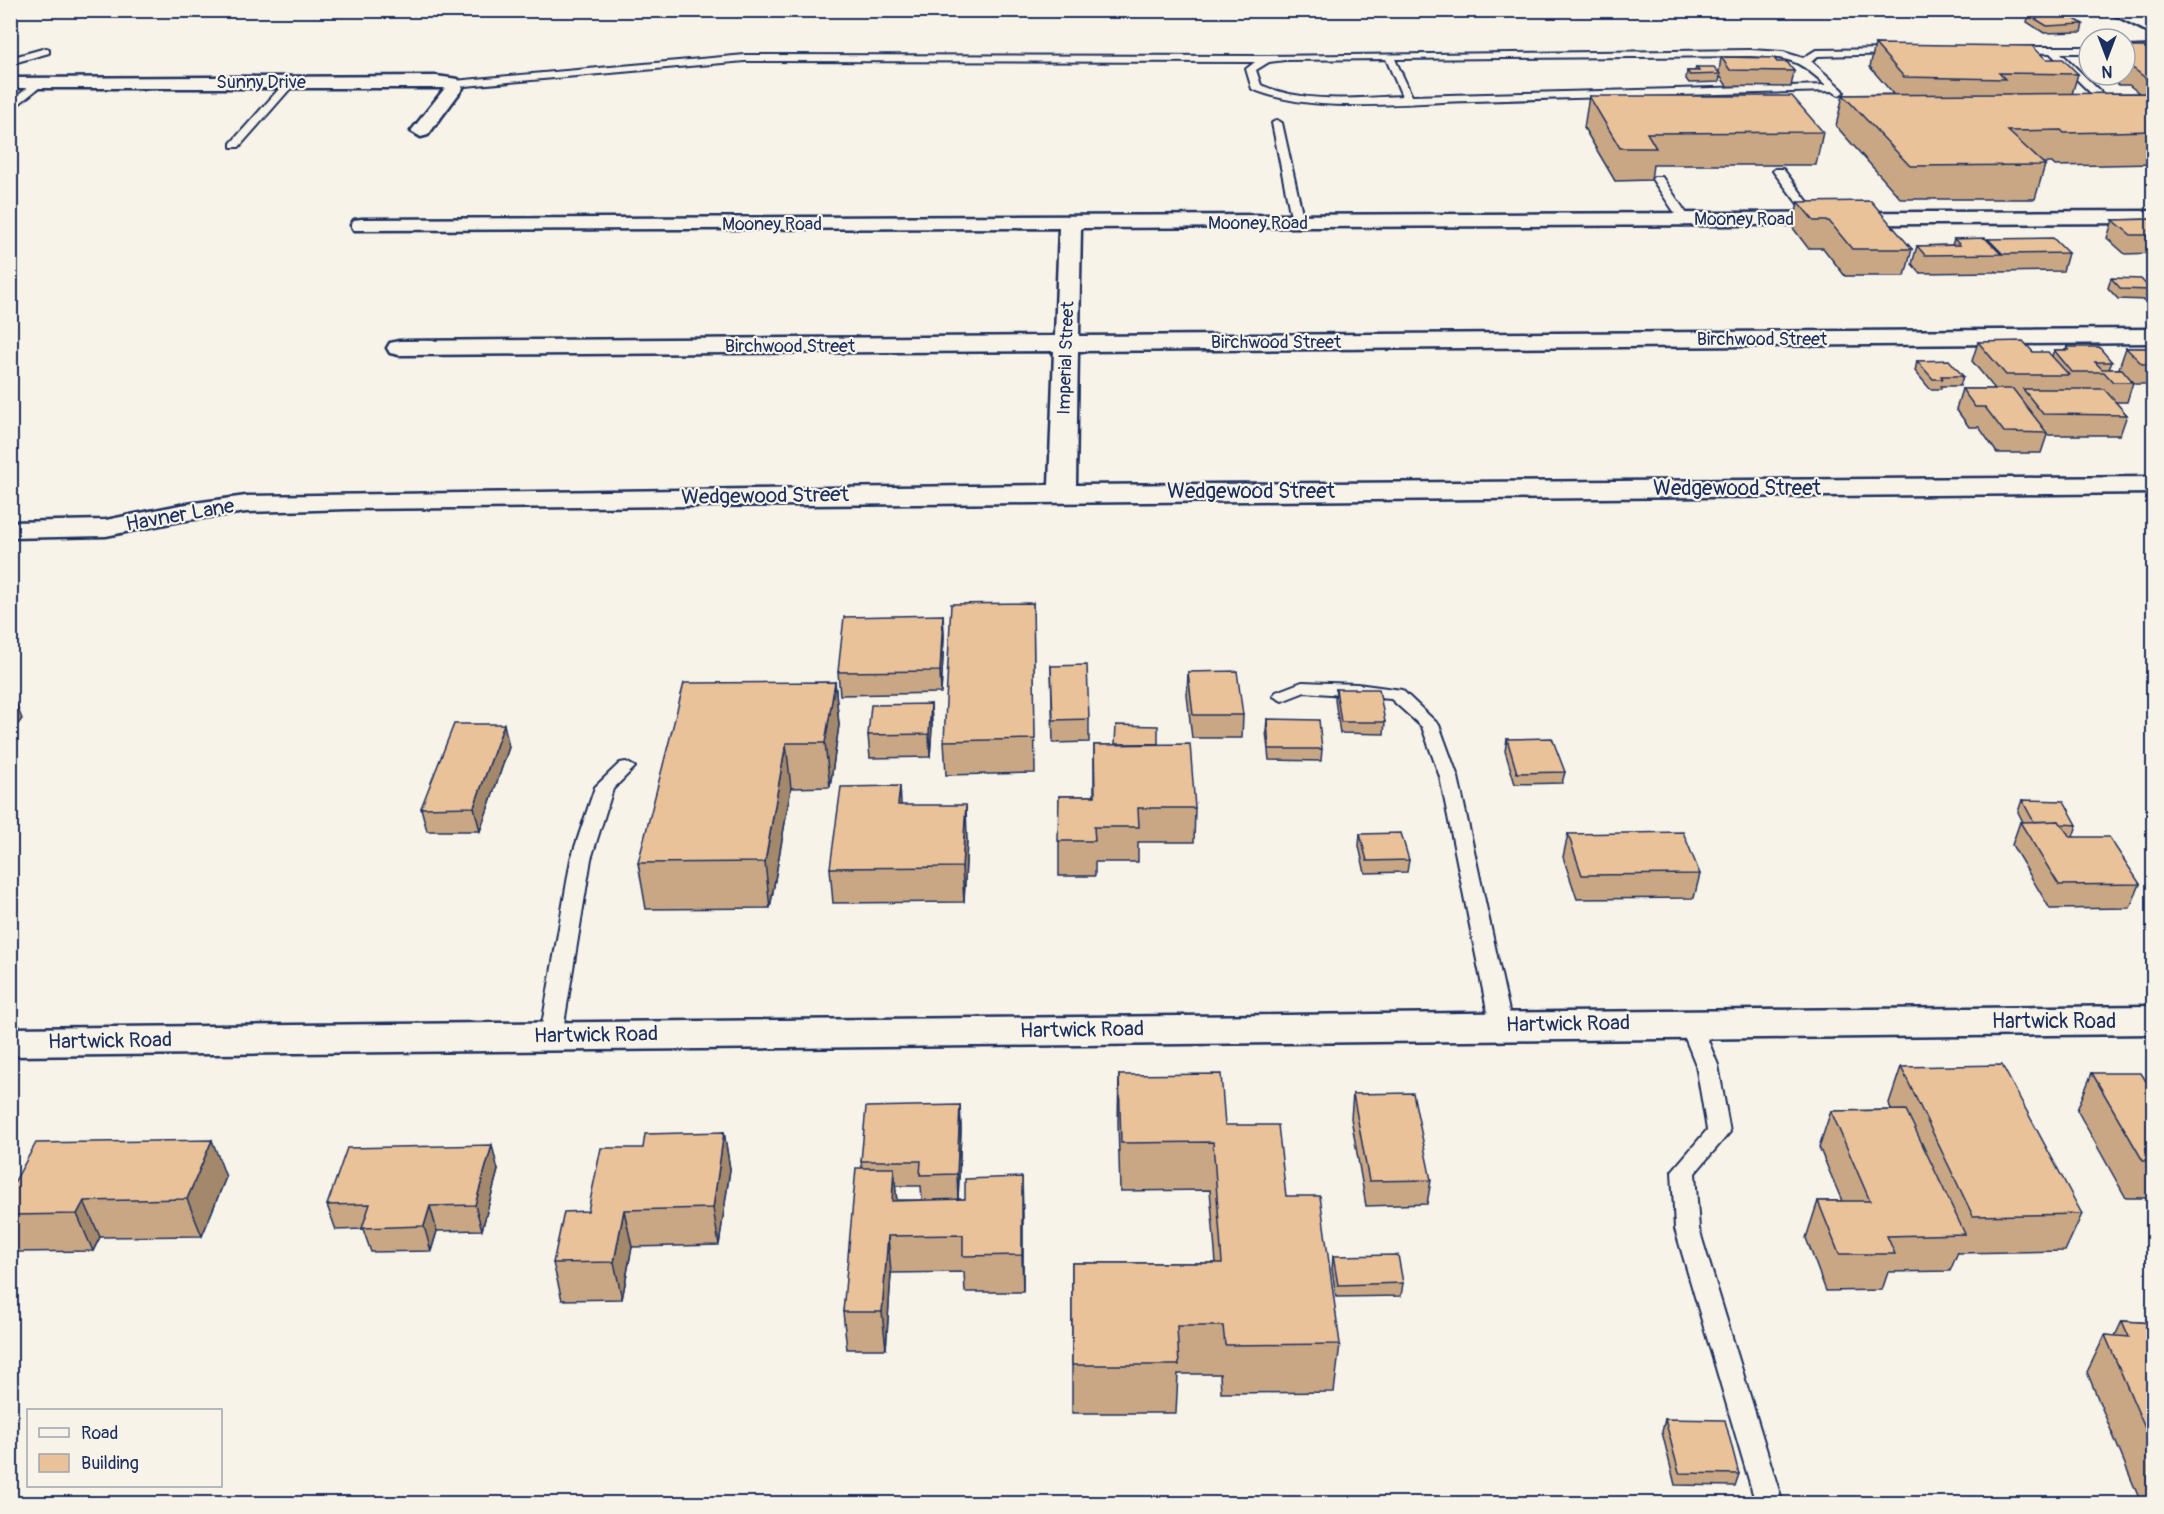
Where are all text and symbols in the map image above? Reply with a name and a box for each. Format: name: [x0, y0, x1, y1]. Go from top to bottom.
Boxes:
north arrow: [2077, 27, 2137, 87]
text: N: [2101, 61, 2112, 81]
street label: Sunny Drive: [216, 71, 306, 94]
street label: Mooney Road: [1694, 208, 1794, 231]
street label: Mooney Road: [1208, 212, 1308, 235]
street label: Mooney Road: [722, 213, 822, 236]
street label: Imperial Street: [1053, 300, 1079, 415]
street label: Birchwood Street: [1697, 328, 1828, 351]
street label: Birchwood Street: [1211, 331, 1342, 354]
street label: Birchwood Street: [725, 335, 856, 358]
street label: Wedgewood Street: [1653, 475, 1821, 502]
street label: Wedgewood Street: [1167, 478, 1335, 505]
street label: Wedgewood Street: [681, 481, 850, 511]
street label: Havner Lane: [123, 492, 237, 538]
street label: Hartwick Road: [1992, 1008, 2116, 1035]
street label: Hartwick Road: [1506, 1009, 1630, 1039]
street label: Hartwick Road: [1020, 1015, 1144, 1045]
street label: Hartwick Road: [534, 1020, 658, 1050]
street label: Hartwick Road: [48, 1026, 172, 1056]
legend: [27, 1409, 222, 1487]
text: Road: [81, 1422, 118, 1445]
text: Building: [81, 1452, 139, 1475]

